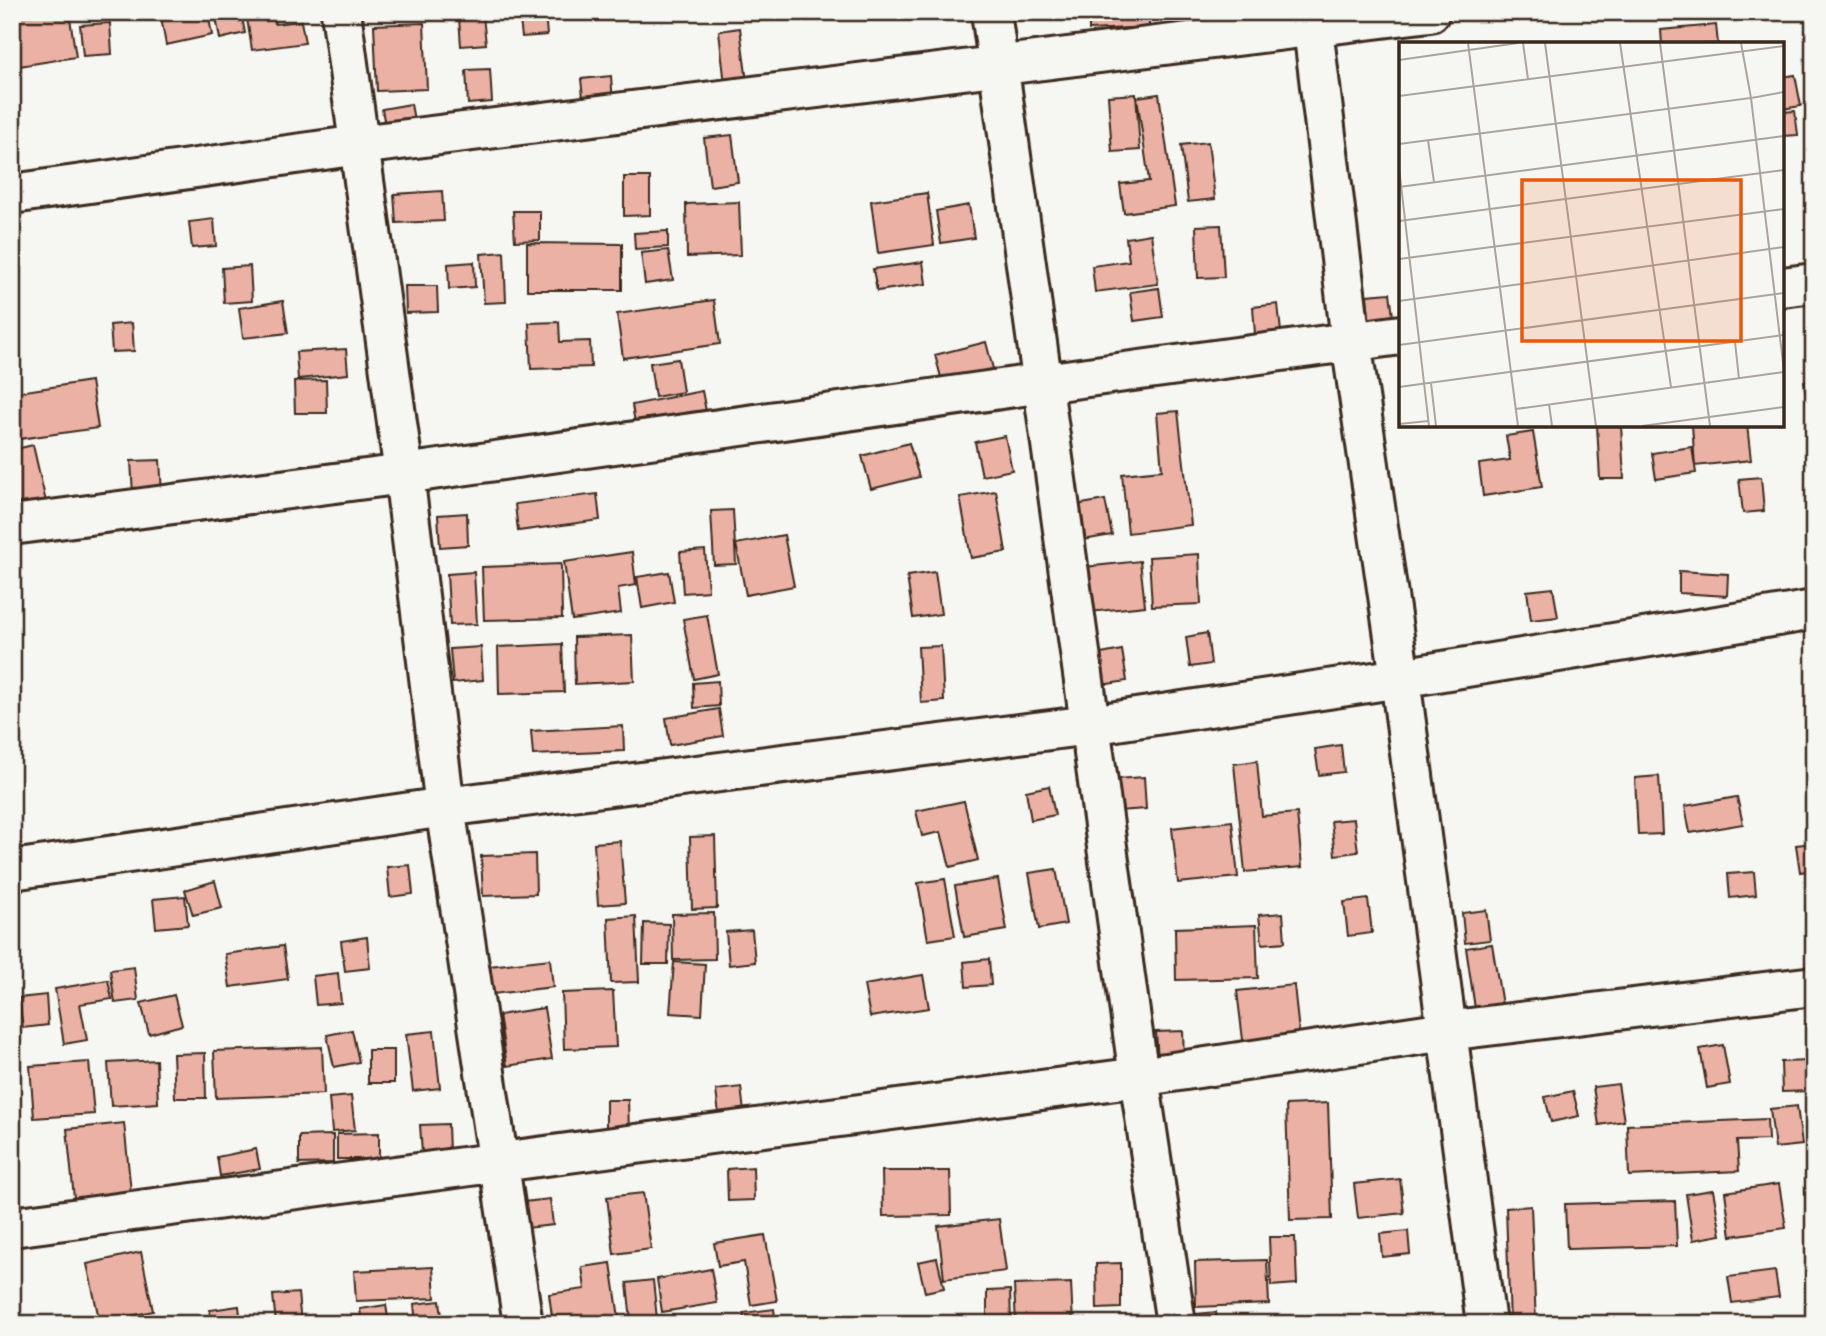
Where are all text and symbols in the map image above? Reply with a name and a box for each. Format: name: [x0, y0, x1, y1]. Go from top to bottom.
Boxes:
inset map: [1399, 42, 1784, 427]

